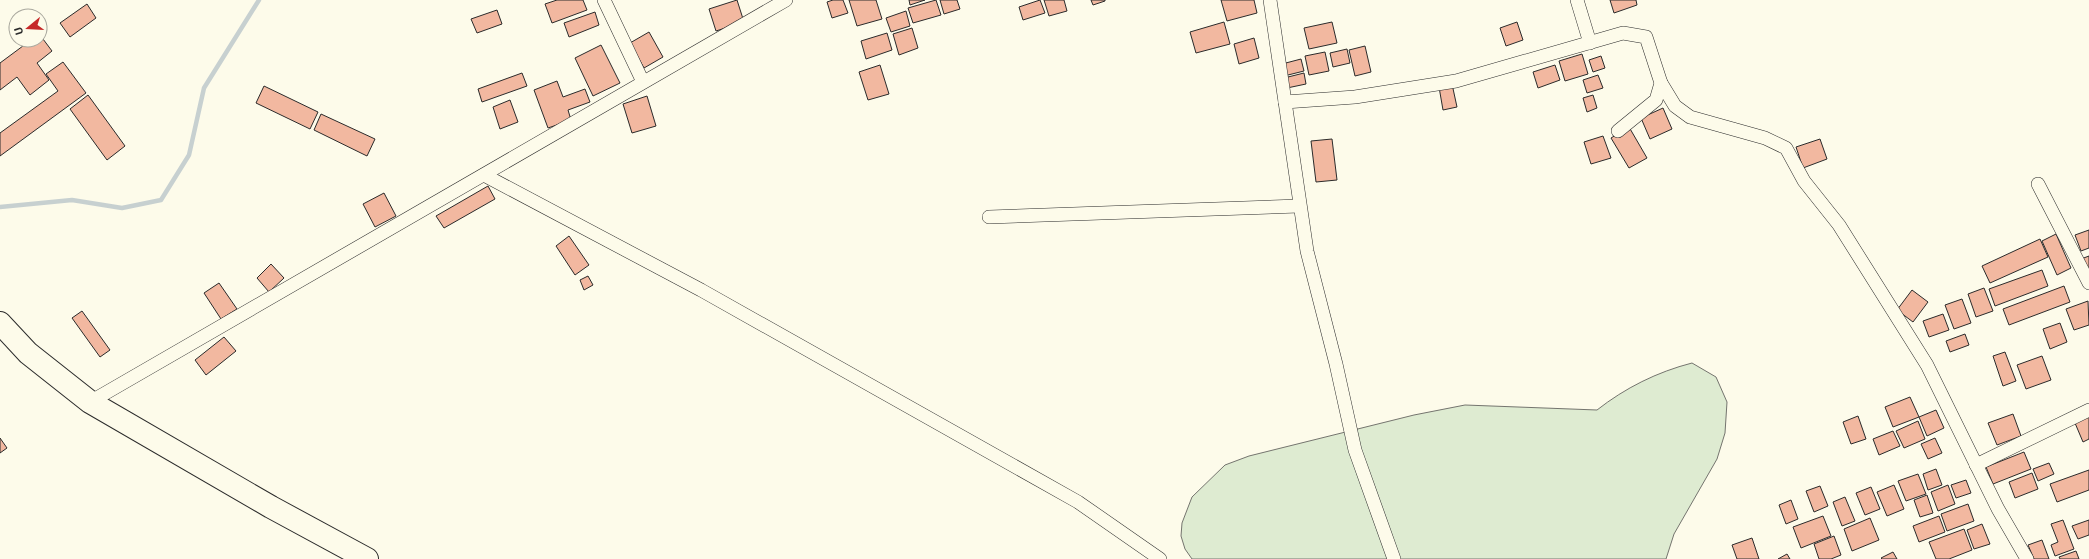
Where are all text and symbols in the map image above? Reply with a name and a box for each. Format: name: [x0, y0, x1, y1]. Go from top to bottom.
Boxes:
north arrow: [8, 8, 48, 48]
text: U: [12, 25, 26, 36]

